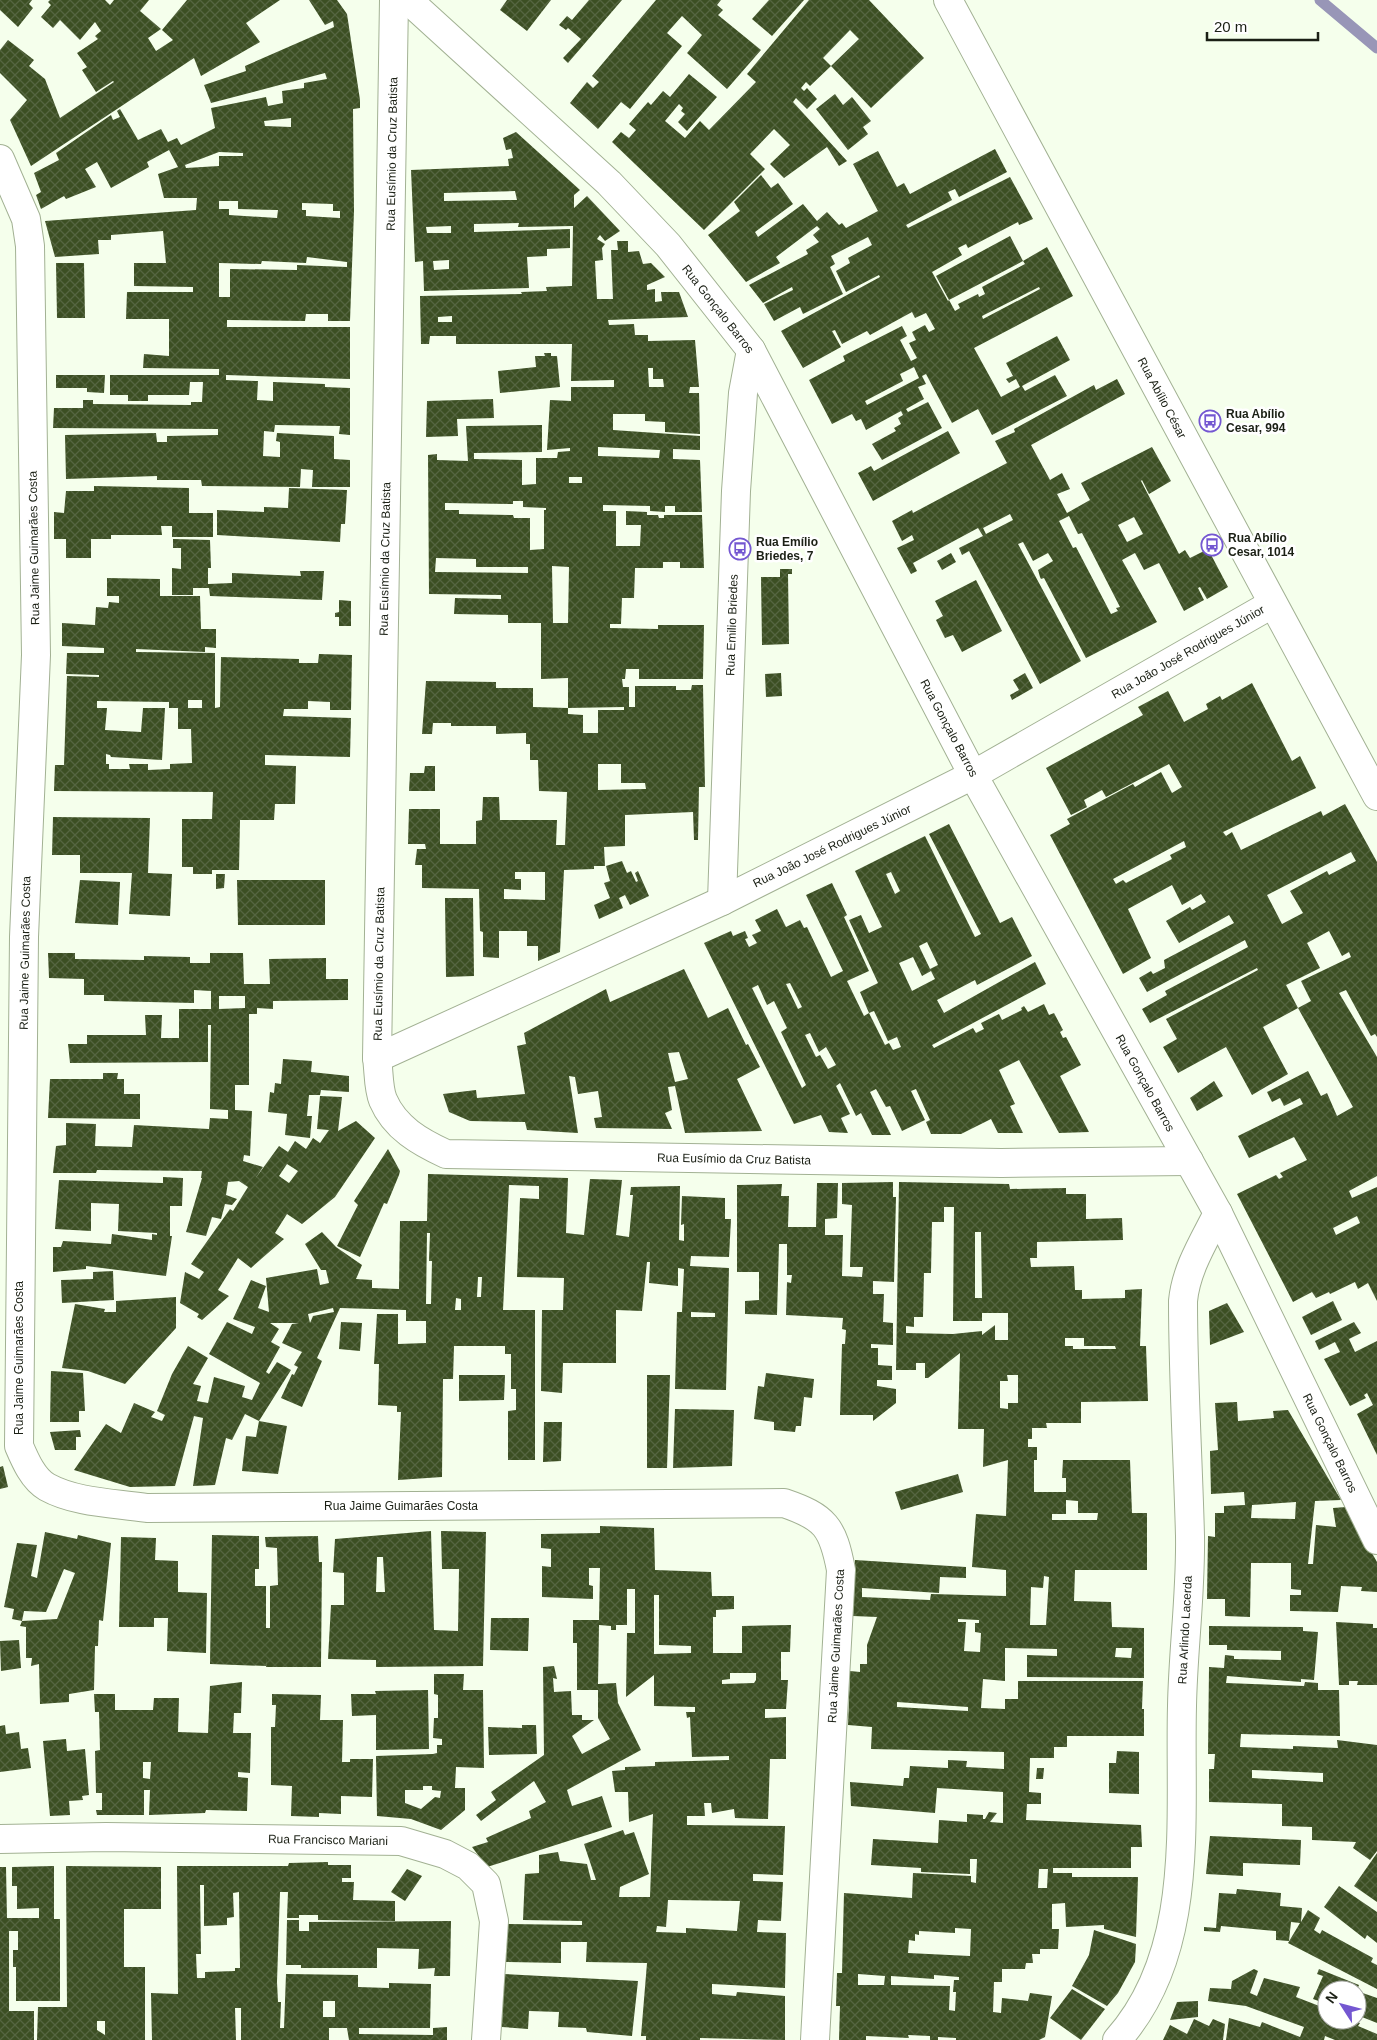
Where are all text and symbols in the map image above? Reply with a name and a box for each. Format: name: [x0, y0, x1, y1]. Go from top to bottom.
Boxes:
scale bar: [1207, 10, 1318, 42]
text: 20 m: [1214, 18, 1247, 35]
street label: Rua Eusímio da Cruz Batista: [384, 77, 400, 231]
street label: Rua Gonçalo Barros: [679, 262, 757, 356]
street label: Rua Abílio César: [1135, 355, 1189, 441]
place label: Rua Abílio Cesar, 994: [1226, 407, 1286, 435]
bus stop icon: Rua Abílio Cesar, 994: [1198, 409, 1222, 433]
street label: Rua Jaime Guimarães Costa: [26, 471, 42, 625]
street label: Rua Eusímio da Cruz Batista: [377, 482, 393, 636]
place label: Rua Abílio Cesar, 1014: [1228, 531, 1294, 559]
bus stop icon: Rua Abílio Cesar, 1014: [1200, 533, 1224, 557]
place label: Rua Emílio Briedes, 7: [756, 535, 818, 563]
bus stop icon: Rua Emílio Briedes, 7: [728, 537, 752, 561]
street label: Rua Emilio Briedes: [723, 574, 741, 676]
street label: Rua João José Rodrigues Júnior: [1109, 602, 1267, 702]
street label: Rua Gonçalo Barros: [917, 677, 981, 779]
street label: Rua João José Rodrigues Júnior: [751, 802, 913, 890]
street label: Rua Jaime Guimarães Costa: [17, 876, 33, 1030]
street label: Rua Eusímio da Cruz Batista: [371, 887, 387, 1041]
street label: Rua Gonçalo Barros: [1113, 1032, 1177, 1134]
street label: Rua Eusímio da Cruz Batista: [657, 1151, 811, 1167]
street label: Rua Jaime Guimarães Costa: [12, 1281, 26, 1435]
street label: Rua Gonçalo Barros: [1300, 1391, 1360, 1495]
street label: Rua Jaime Guimarães Costa: [324, 1499, 478, 1513]
street label: Rua Jaime Guimarães Costa: [825, 1568, 847, 1723]
street label: Rua Arlindo Lacerda: [1175, 1575, 1195, 1685]
street label: Rua Francisco Mariani: [268, 1832, 388, 1848]
north arrow: [1317, 1980, 1367, 2030]
text: N: [1322, 1989, 1341, 2006]

